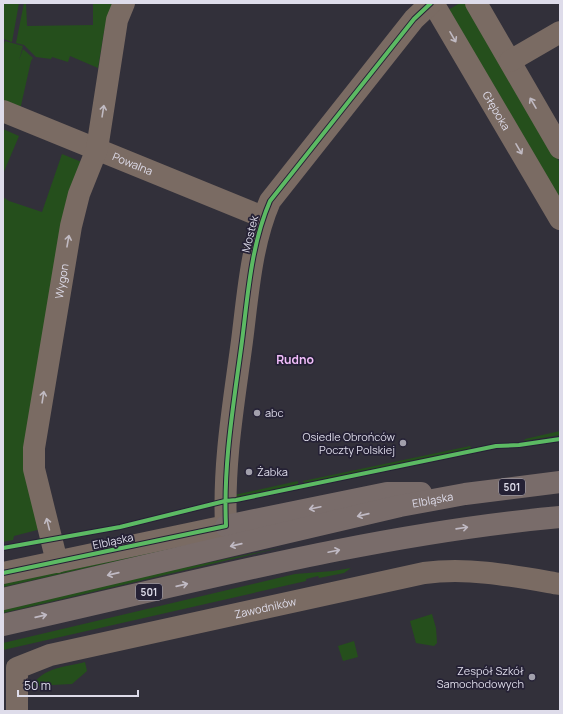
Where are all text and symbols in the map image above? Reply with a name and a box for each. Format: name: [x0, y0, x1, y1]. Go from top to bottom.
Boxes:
one-way arrow: [450, 31, 458, 43]
street label: Głęboka: [479, 88, 514, 133]
one-way arrow: [529, 97, 537, 109]
one-way arrow: [99, 105, 107, 118]
one-way arrow: [515, 143, 523, 155]
street label: Powalna: [110, 148, 155, 178]
street label: Mostek: [238, 213, 261, 254]
one-way arrow: [64, 235, 72, 248]
street label: Wygon: [51, 262, 72, 300]
district label: Rudno: [276, 351, 314, 368]
one-way arrow: [39, 391, 47, 404]
place label: abc: [265, 405, 284, 420]
marker: abc: [252, 408, 262, 418]
place label: Osiedle Obrońców Poczty Polskiej: [303, 429, 396, 457]
marker: Osiedle Obrońców Poczty Polskiej: [398, 438, 408, 448]
place label: Żabka: [257, 464, 288, 479]
marker: Żabka: [244, 467, 254, 477]
road number: 501: [499, 479, 525, 495]
street label: Elbląska: [411, 488, 454, 511]
one-way arrow: [309, 504, 322, 512]
one-way arrow: [356, 512, 369, 520]
one-way arrow: [44, 518, 51, 531]
one-way arrow: [455, 524, 468, 532]
street label: Elbląska: [91, 529, 135, 552]
one-way arrow: [230, 542, 243, 549]
one-way arrow: [327, 547, 340, 555]
one-way arrow: [107, 570, 120, 578]
one-way arrow: [175, 580, 188, 588]
road number: 501: [136, 584, 162, 600]
street label: Zawodników: [233, 593, 298, 621]
one-way arrow: [34, 612, 47, 620]
place label: Zespół Szkół Samochodowych: [437, 663, 524, 691]
scale bar: [18, 672, 138, 698]
marker: Zespół Szkół Samochodowych: [527, 672, 537, 682]
text: 50 m: [24, 677, 51, 694]

